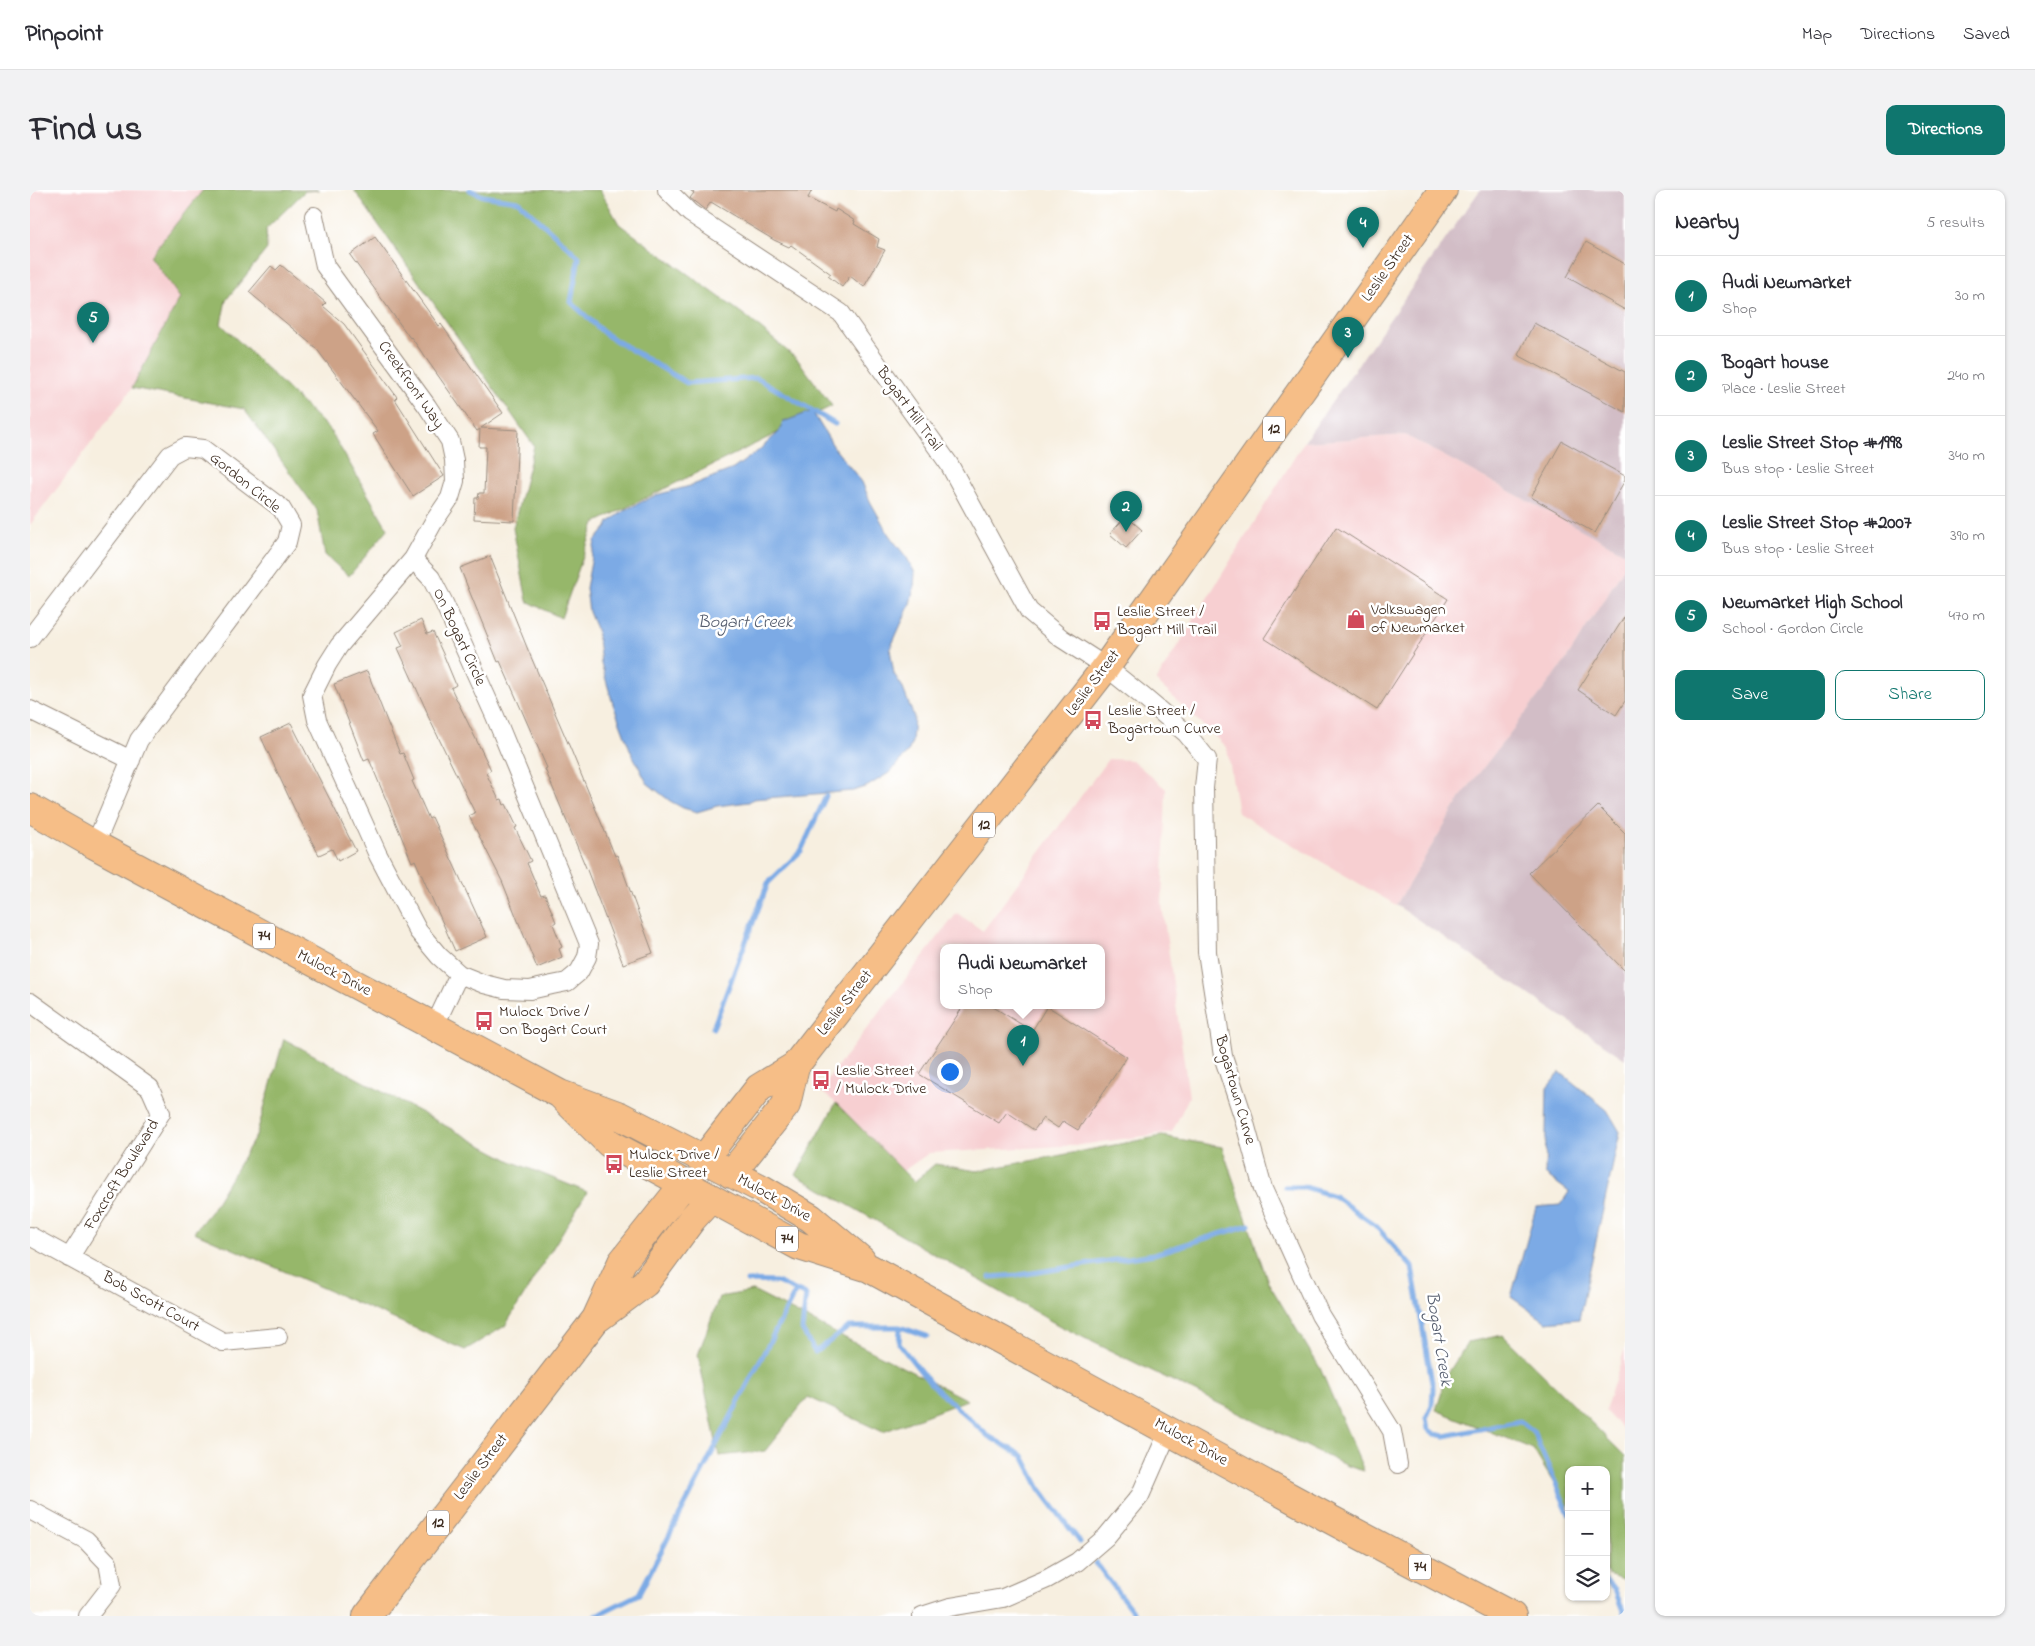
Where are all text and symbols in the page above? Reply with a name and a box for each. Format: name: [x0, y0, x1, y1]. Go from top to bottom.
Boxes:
text: Pinpoint: [25, 17, 103, 52]
text: Map: [1802, 22, 1832, 48]
text: Directions: [1860, 22, 1935, 48]
text: Saved: [1963, 22, 2010, 48]
text: Find us: [30, 105, 142, 156]
button: Directions: [1886, 105, 2005, 155]
pin: 4: [1347, 207, 1379, 248]
text: Nearby: [1675, 208, 1739, 238]
text: 5 results: [1926, 211, 1985, 235]
street label: Leslie Street: [1356, 229, 1421, 307]
text: Audi Newmarket: [1722, 270, 1851, 297]
text: 1: [1688, 284, 1694, 308]
text: 30 m: [1955, 284, 1985, 308]
text: Shop: [1722, 297, 1757, 321]
pin: 5: [77, 302, 109, 343]
pin: 3: [1332, 317, 1364, 358]
street label: Creekfront Way: [372, 336, 450, 434]
text: Bogart house: [1722, 350, 1828, 377]
street label: Bogart Mill Trail: [869, 361, 948, 457]
text: 2: [1687, 364, 1695, 388]
text: 240 m: [1947, 364, 1985, 388]
text: Place · Leslie Street: [1722, 377, 1846, 401]
road number: 12: [1263, 416, 1285, 442]
text: Leslie Street Stop #1998: [1722, 430, 1902, 457]
text: 3: [1688, 444, 1694, 468]
text: 340 m: [1948, 444, 1985, 468]
street label: Gordon Circle: [204, 447, 287, 520]
text: Bus stop · Leslie Street: [1722, 457, 1874, 481]
pin: 2: [1110, 491, 1142, 532]
text: Leslie Street Stop #2007: [1722, 510, 1912, 537]
text: 4: [1688, 524, 1694, 548]
text: 390 m: [1950, 524, 1985, 548]
text: Bus stop · Leslie Street: [1722, 537, 1874, 561]
street label: On Bogart Circle: [426, 584, 492, 691]
text: Newmarket High School: [1722, 590, 1903, 617]
place label: Volkswagen of Newmarket: [1370, 598, 1465, 640]
place label: Leslie Street / Bogart Mill Trail: [1116, 600, 1217, 642]
text: 5: [1686, 604, 1696, 628]
text: 470 m: [1948, 604, 1985, 628]
shop icon: Volkswagen of Newmarket: [1345, 608, 1367, 630]
water label: Bogart Creek: [698, 610, 794, 636]
bus stop icon: Leslie Street / Bogart Mill Trail: [1091, 610, 1113, 632]
text: School · Gordon Circle: [1722, 617, 1863, 641]
street label: Leslie Street: [1060, 644, 1127, 721]
button: Save: [1675, 670, 1825, 720]
button: Share: [1835, 670, 1985, 720]
place label: Leslie Street / Bogartown Curve: [1107, 699, 1221, 741]
bus stop icon: Leslie Street / Bogartown Curve: [1082, 709, 1104, 731]
road number: 12: [973, 812, 995, 838]
road number: 74: [253, 924, 275, 948]
street label: Mulock Drive: [292, 943, 376, 1003]
popup: [940, 944, 1105, 1009]
text: Audi Newmarket: [958, 951, 1087, 978]
street label: Leslie Street: [811, 964, 879, 1041]
text: Shop: [958, 978, 993, 1002]
place label: Mulock Drive / On Bogart Court: [499, 1000, 608, 1042]
bus stop icon: Mulock Drive / On Bogart Court: [473, 1010, 495, 1032]
pin: 1: [1007, 1025, 1039, 1066]
street label: Bogartown Curve: [1208, 1032, 1262, 1148]
place label: Leslie Street / Mulock Drive: [836, 1059, 927, 1101]
your location: [937, 1059, 963, 1085]
bus stop icon: Leslie Street / Mulock Drive: [810, 1069, 832, 1091]
street label: Foxcroft Boulevard: [78, 1115, 166, 1236]
place label: Mulock Drive / Leslie Street: [629, 1143, 719, 1185]
bus stop icon: Mulock Drive / Leslie Street: [603, 1153, 625, 1175]
street label: Mulock Drive: [733, 1168, 816, 1229]
road number: 74: [776, 1226, 798, 1252]
street label: Bob Scott Court: [97, 1265, 205, 1339]
water label: Bogart Creek: [1418, 1290, 1458, 1389]
street label: Mulock Drive: [1150, 1412, 1233, 1473]
street label: Leslie Street: [448, 1428, 515, 1505]
map controls: [1565, 1466, 1610, 1601]
button: +: [1565, 1466, 1610, 1511]
road number: 12: [427, 1510, 449, 1536]
button: −: [1565, 1511, 1610, 1556]
road number: 74: [1409, 1554, 1431, 1580]
button: layers: [1565, 1556, 1610, 1601]

